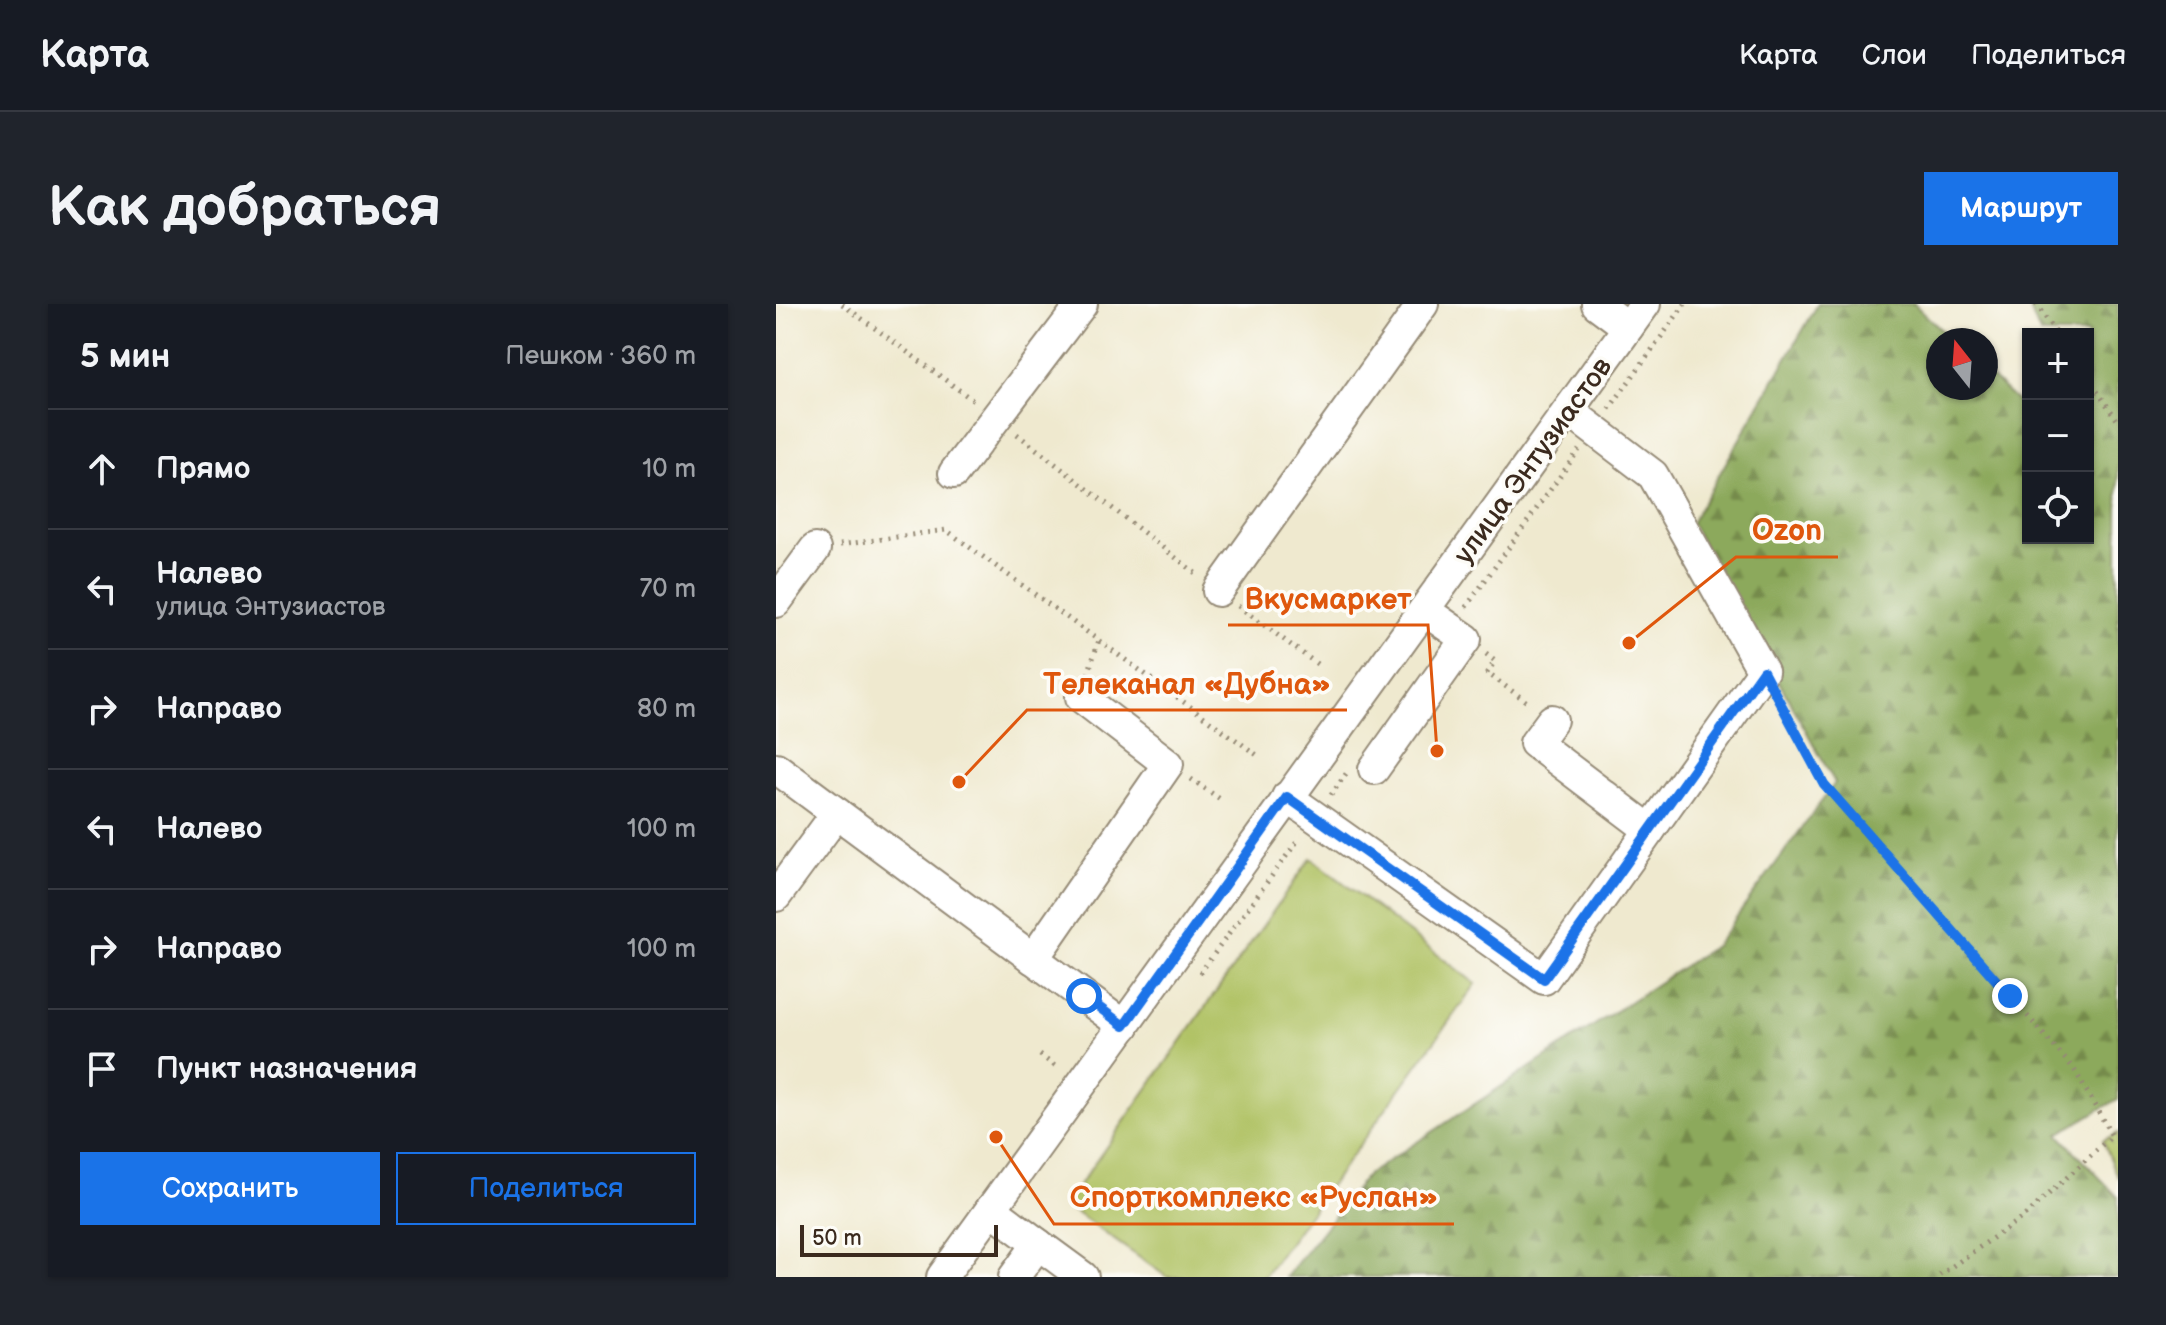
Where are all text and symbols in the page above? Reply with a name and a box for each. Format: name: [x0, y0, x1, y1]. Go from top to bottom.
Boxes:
text: Карта: [40, 33, 149, 78]
text: Карта: [1739, 39, 1818, 72]
text: Слои: [1862, 39, 1927, 72]
text: Поделиться: [1971, 39, 2126, 72]
button: Маршрут: [1924, 172, 2118, 245]
text: Как добраться: [48, 175, 441, 242]
north arrow: [1926, 328, 1998, 400]
map controls: [2022, 328, 2094, 544]
button: +: [2022, 328, 2094, 400]
text: 5 мин: [80, 336, 170, 377]
text: Пешком · 360 m: [505, 341, 696, 372]
street label: улица Энтузиастов: [1447, 351, 1619, 570]
button: −: [2022, 400, 2094, 472]
icon: ahead: [80, 447, 124, 491]
text: Прямо: [156, 451, 250, 487]
text: 10 m: [642, 454, 696, 485]
button: locate: [2022, 472, 2094, 544]
callout: Ozon: [1736, 503, 1838, 557]
text: Ozon: [1752, 513, 1822, 549]
text: Налево: [156, 556, 262, 592]
icon: left: [80, 567, 124, 611]
callout: Вкусмаркет: [1228, 571, 1428, 625]
text: 70 m: [639, 574, 696, 605]
text: Вкусмаркет: [1244, 582, 1412, 618]
text: улица Энтузиастов: [156, 592, 385, 623]
callout: Телеканал «Дубна»: [1027, 656, 1347, 710]
text: Телеканал «Дубна»: [1043, 667, 1331, 703]
icon: right: [80, 687, 124, 731]
text: Направо: [156, 691, 282, 727]
text: 80 m: [637, 694, 696, 725]
icon: left: [80, 807, 124, 851]
text: Налево: [156, 811, 262, 847]
text: 100 m: [627, 814, 696, 845]
icon: right: [80, 927, 124, 971]
text: Направо: [156, 931, 282, 967]
text: 100 m: [627, 934, 696, 965]
route start: [1066, 978, 1102, 1014]
route end: [1992, 978, 2028, 1014]
icon: arrive: [80, 1047, 124, 1091]
text: Пункт назначения: [156, 1051, 417, 1087]
button: Сохранить: [80, 1152, 380, 1225]
button: Поделиться: [396, 1152, 696, 1225]
callout: Спорткомплекс «Руслан»: [1054, 1170, 1454, 1224]
text: Спорткомплекс «Руслан»: [1070, 1180, 1438, 1216]
scale bar: [800, 1221, 998, 1257]
text: 50 m: [812, 1225, 862, 1252]

